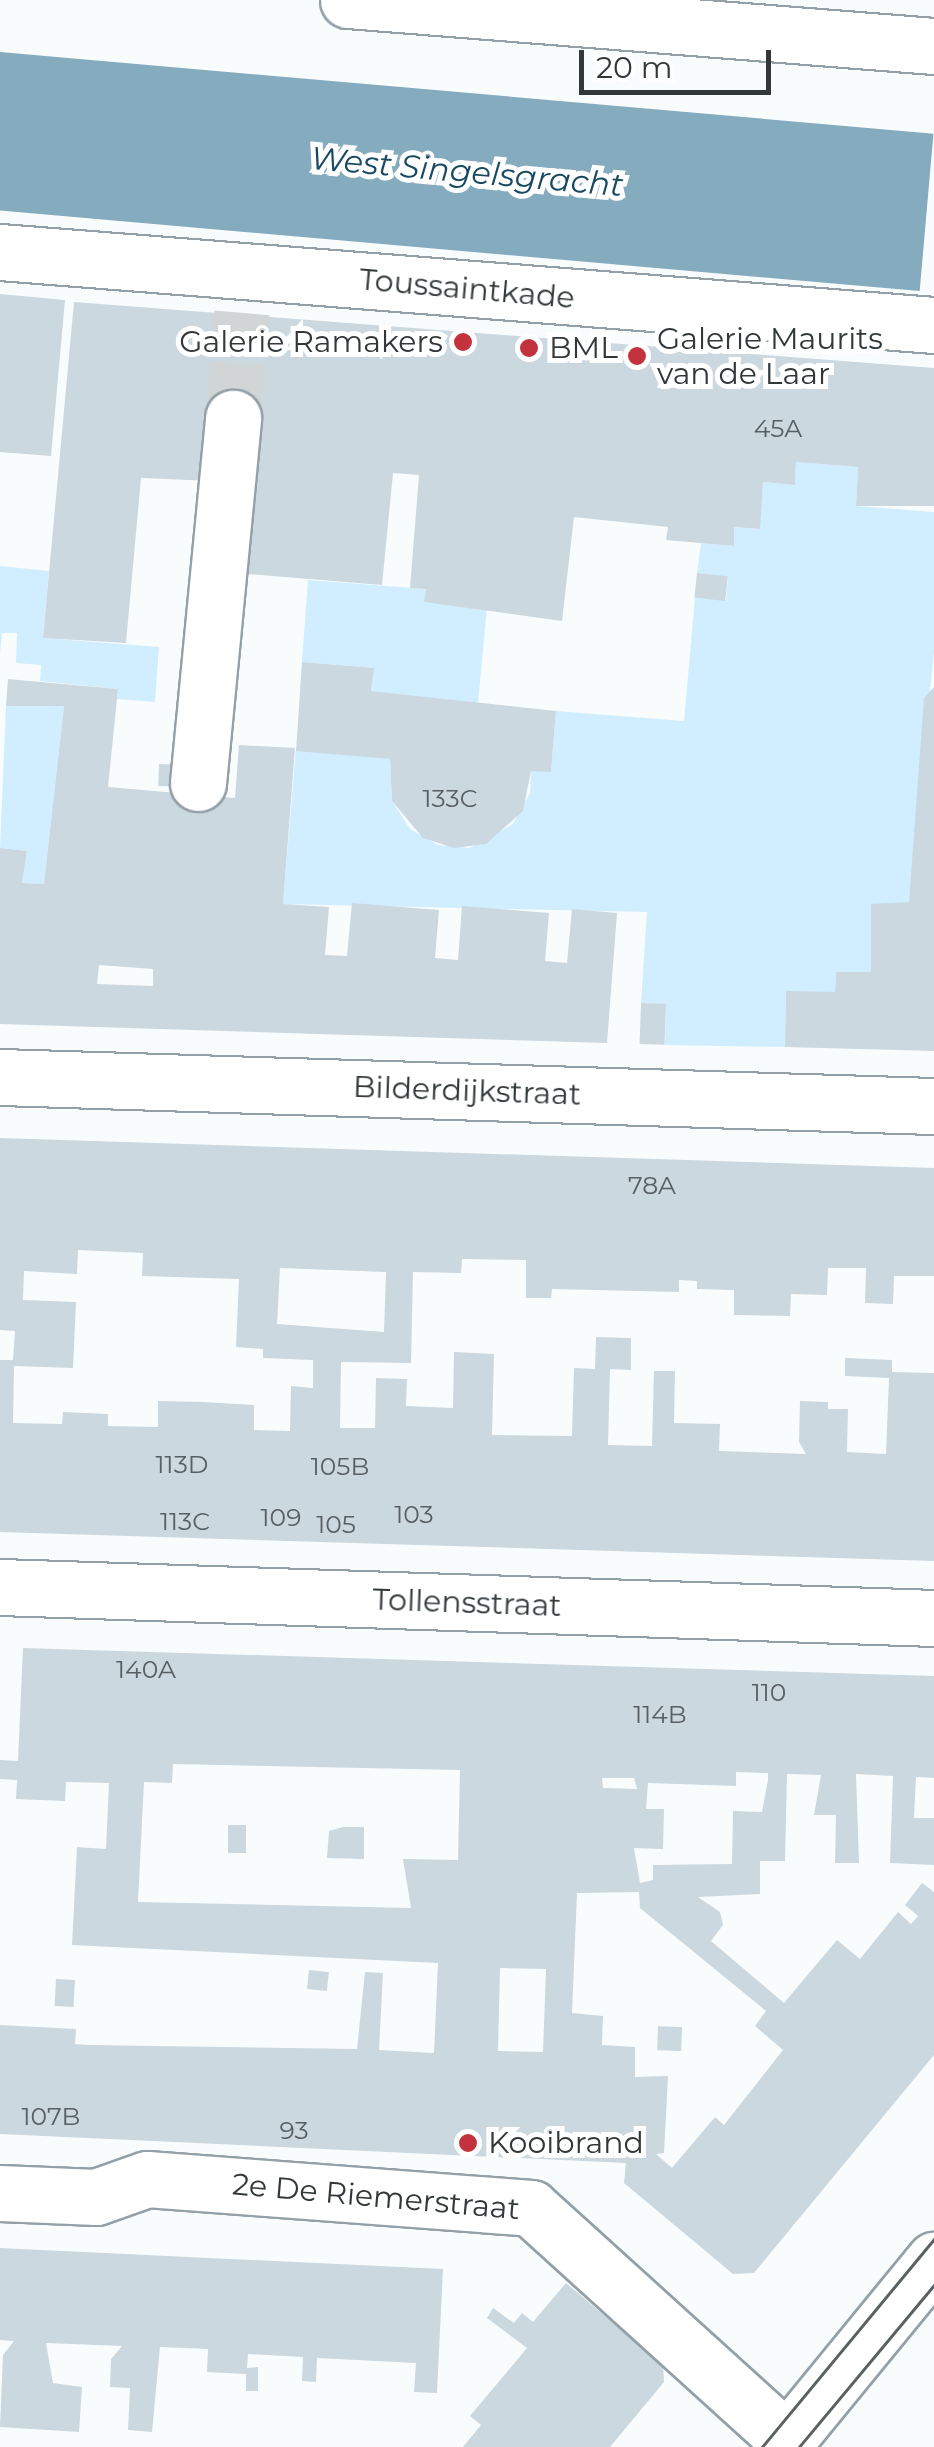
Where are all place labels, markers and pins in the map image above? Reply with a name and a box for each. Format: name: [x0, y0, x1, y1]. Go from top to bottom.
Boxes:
place label: Galerie Maurits van de Laar: [657, 321, 883, 392]
place label: Galerie Ramakers: [179, 324, 443, 360]
place label: BML: [549, 330, 618, 366]
marker: Galerie Ramakers: [452, 331, 474, 353]
marker: BML: [518, 337, 540, 359]
marker: Galerie Maurits van de Laar: [626, 345, 648, 367]
place label: Kooibrand: [488, 2125, 644, 2161]
marker: Kooibrand: [457, 2132, 479, 2154]

